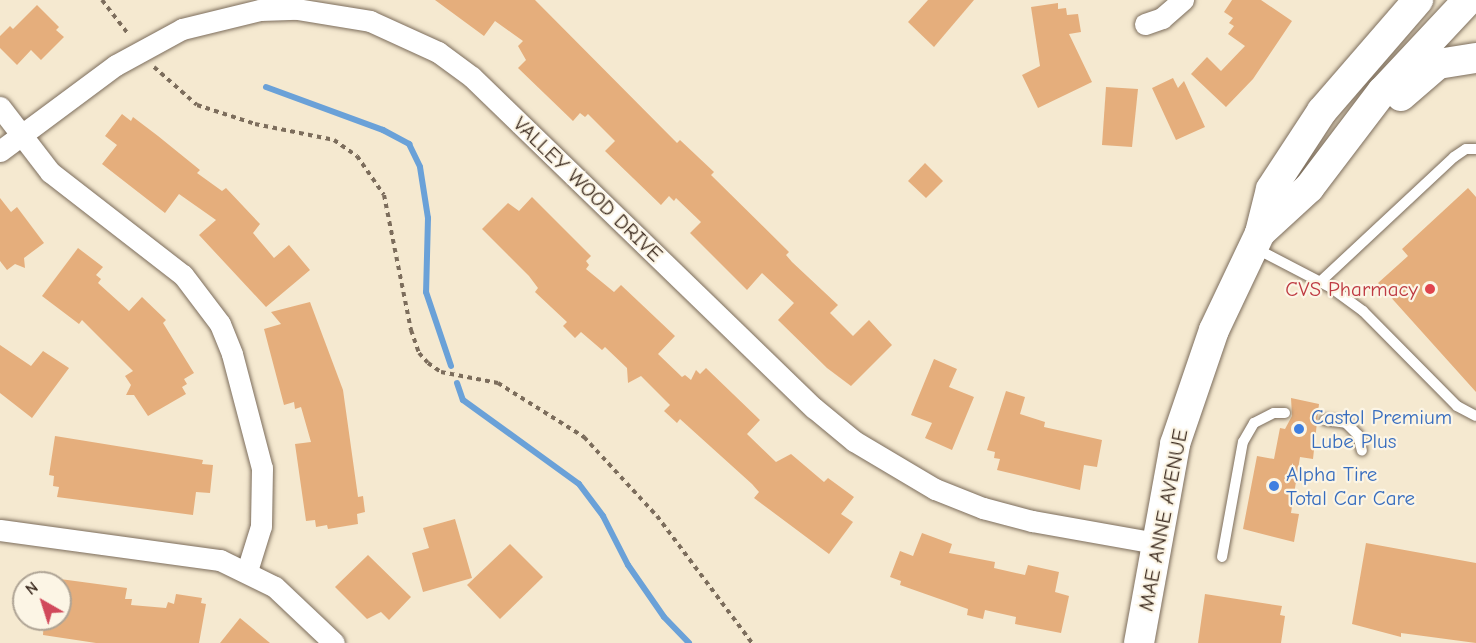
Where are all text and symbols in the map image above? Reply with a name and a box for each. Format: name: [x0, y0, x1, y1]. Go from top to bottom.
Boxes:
street label: VALLEY WOOD DRIVE: [508, 111, 668, 267]
place label: CVS Pharmacy: [1285, 276, 1418, 302]
marker: CVS Pharmacy: [1423, 282, 1437, 296]
place label: Castol Premium Lube Plus: [1311, 404, 1452, 454]
marker: Castol Premium Lube Plus: [1292, 422, 1306, 436]
street label: MAE ANNE AVENUE: [1133, 427, 1193, 613]
place label: Alpha Tire Total Car Care: [1286, 461, 1415, 511]
marker: Alpha Tire Total Car Care: [1267, 479, 1281, 493]
north arrow: [12, 571, 72, 631]
text: N: [22, 578, 42, 599]

